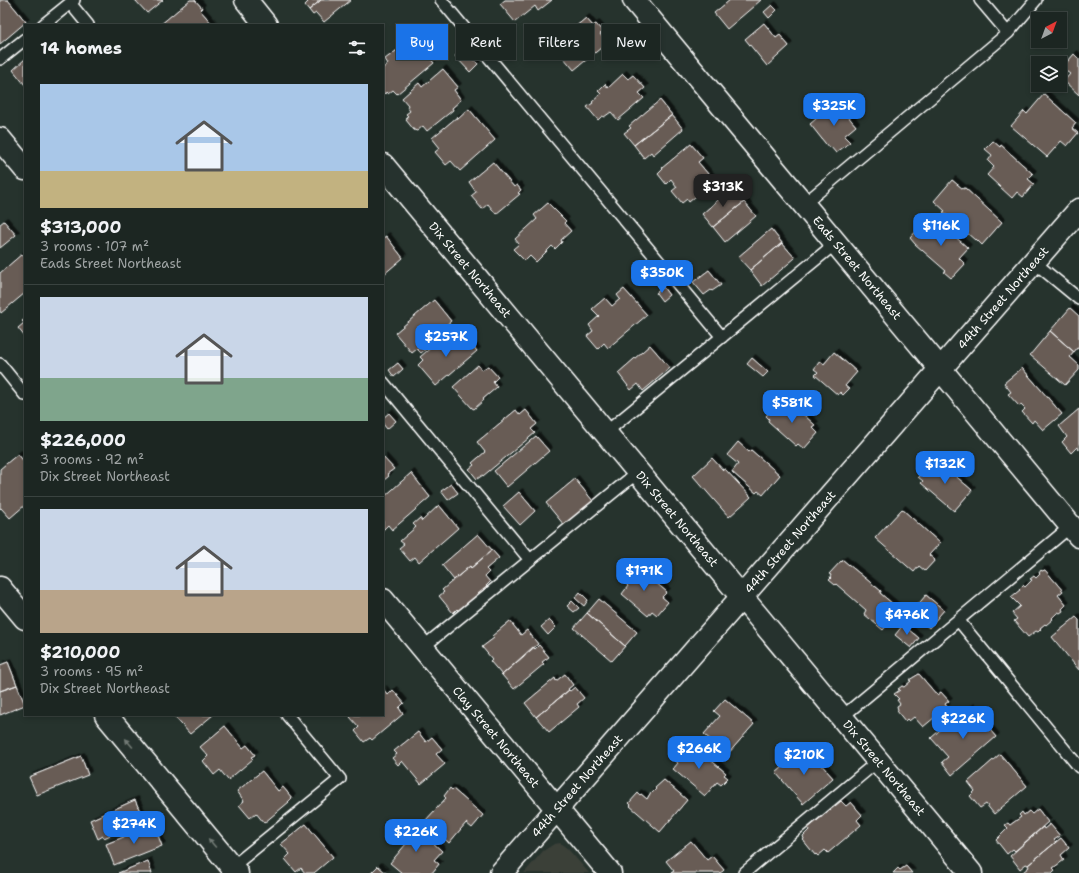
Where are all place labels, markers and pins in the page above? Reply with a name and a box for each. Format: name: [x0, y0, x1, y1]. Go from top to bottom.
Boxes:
pin: $325K: [806, 93, 862, 127]
pin: $313K: [695, 174, 751, 208]
pin: $116K: [913, 213, 969, 247]
pin: $350K: [634, 260, 690, 294]
pin: $257K: [418, 324, 474, 358]
pin: $581K: [764, 390, 820, 424]
pin: $132K: [917, 451, 973, 485]
pin: $171K: [616, 558, 672, 592]
pin: $476K: [879, 602, 935, 636]
pin: $226K: [935, 706, 991, 740]
pin: $266K: [671, 736, 727, 770]
pin: $210K: [776, 742, 832, 776]
pin: $274K: [106, 811, 162, 845]
pin: $226K: [388, 819, 444, 853]

